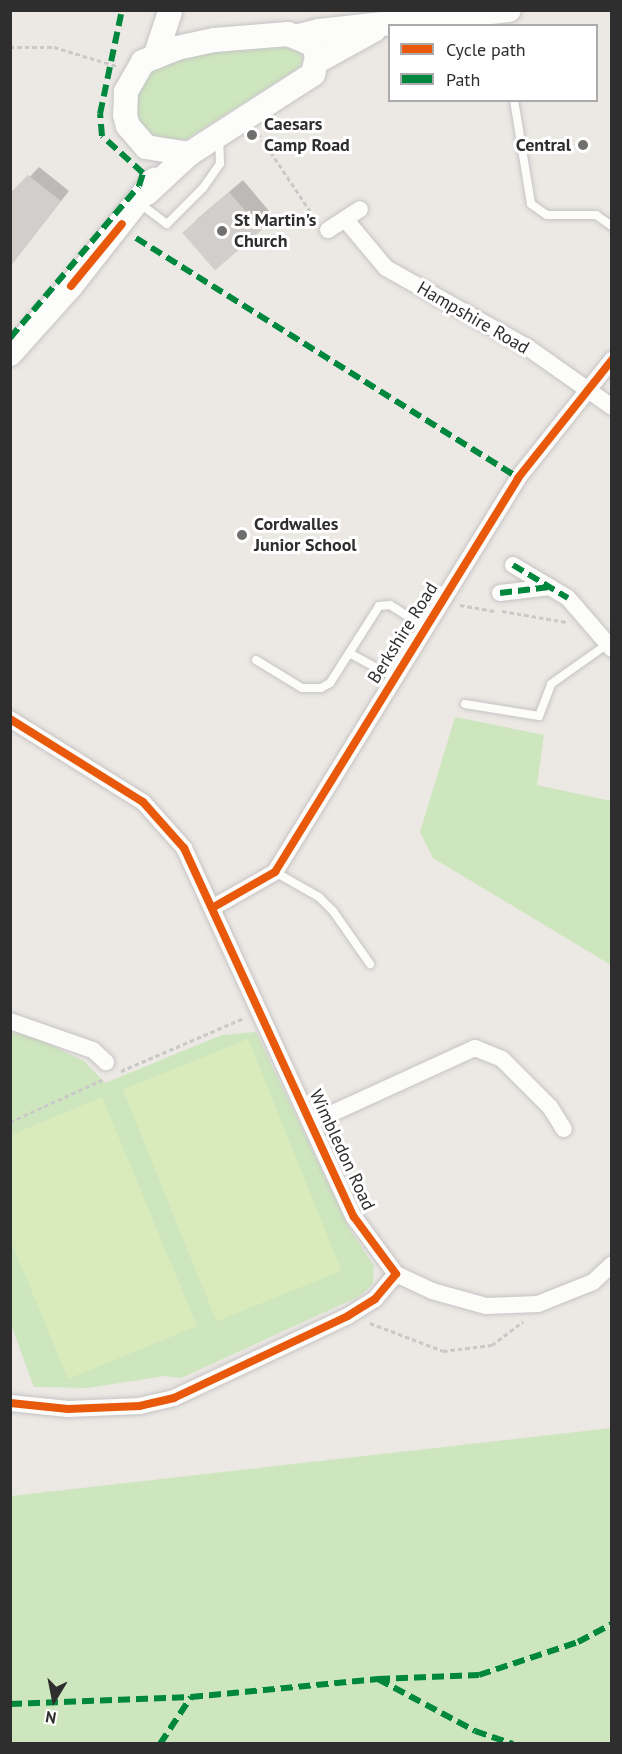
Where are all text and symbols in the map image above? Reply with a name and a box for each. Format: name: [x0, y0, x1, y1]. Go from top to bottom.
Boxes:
legend: [388, 24, 598, 102]
text: Cycle path: [446, 38, 526, 61]
text: Path: [446, 68, 480, 91]
place label: Caesars Camp Road: [264, 114, 350, 156]
marker: Caesars Camp Road: [245, 128, 259, 142]
place label: Central: [516, 134, 571, 156]
marker: Central: [576, 138, 590, 152]
place label: St Martin's Church: [234, 210, 316, 252]
marker: St Martin's Church: [215, 224, 229, 238]
street label: Hampshire Road: [413, 277, 533, 359]
place label: Cordwalles Junior School: [254, 514, 357, 556]
marker: Cordwalles Junior School: [235, 528, 249, 542]
street label: Berkshire Road: [363, 579, 443, 687]
street label: Wimbledon Road: [305, 1086, 379, 1214]
north arrow: [24, 1670, 84, 1730]
text: N: [44, 1707, 58, 1728]

